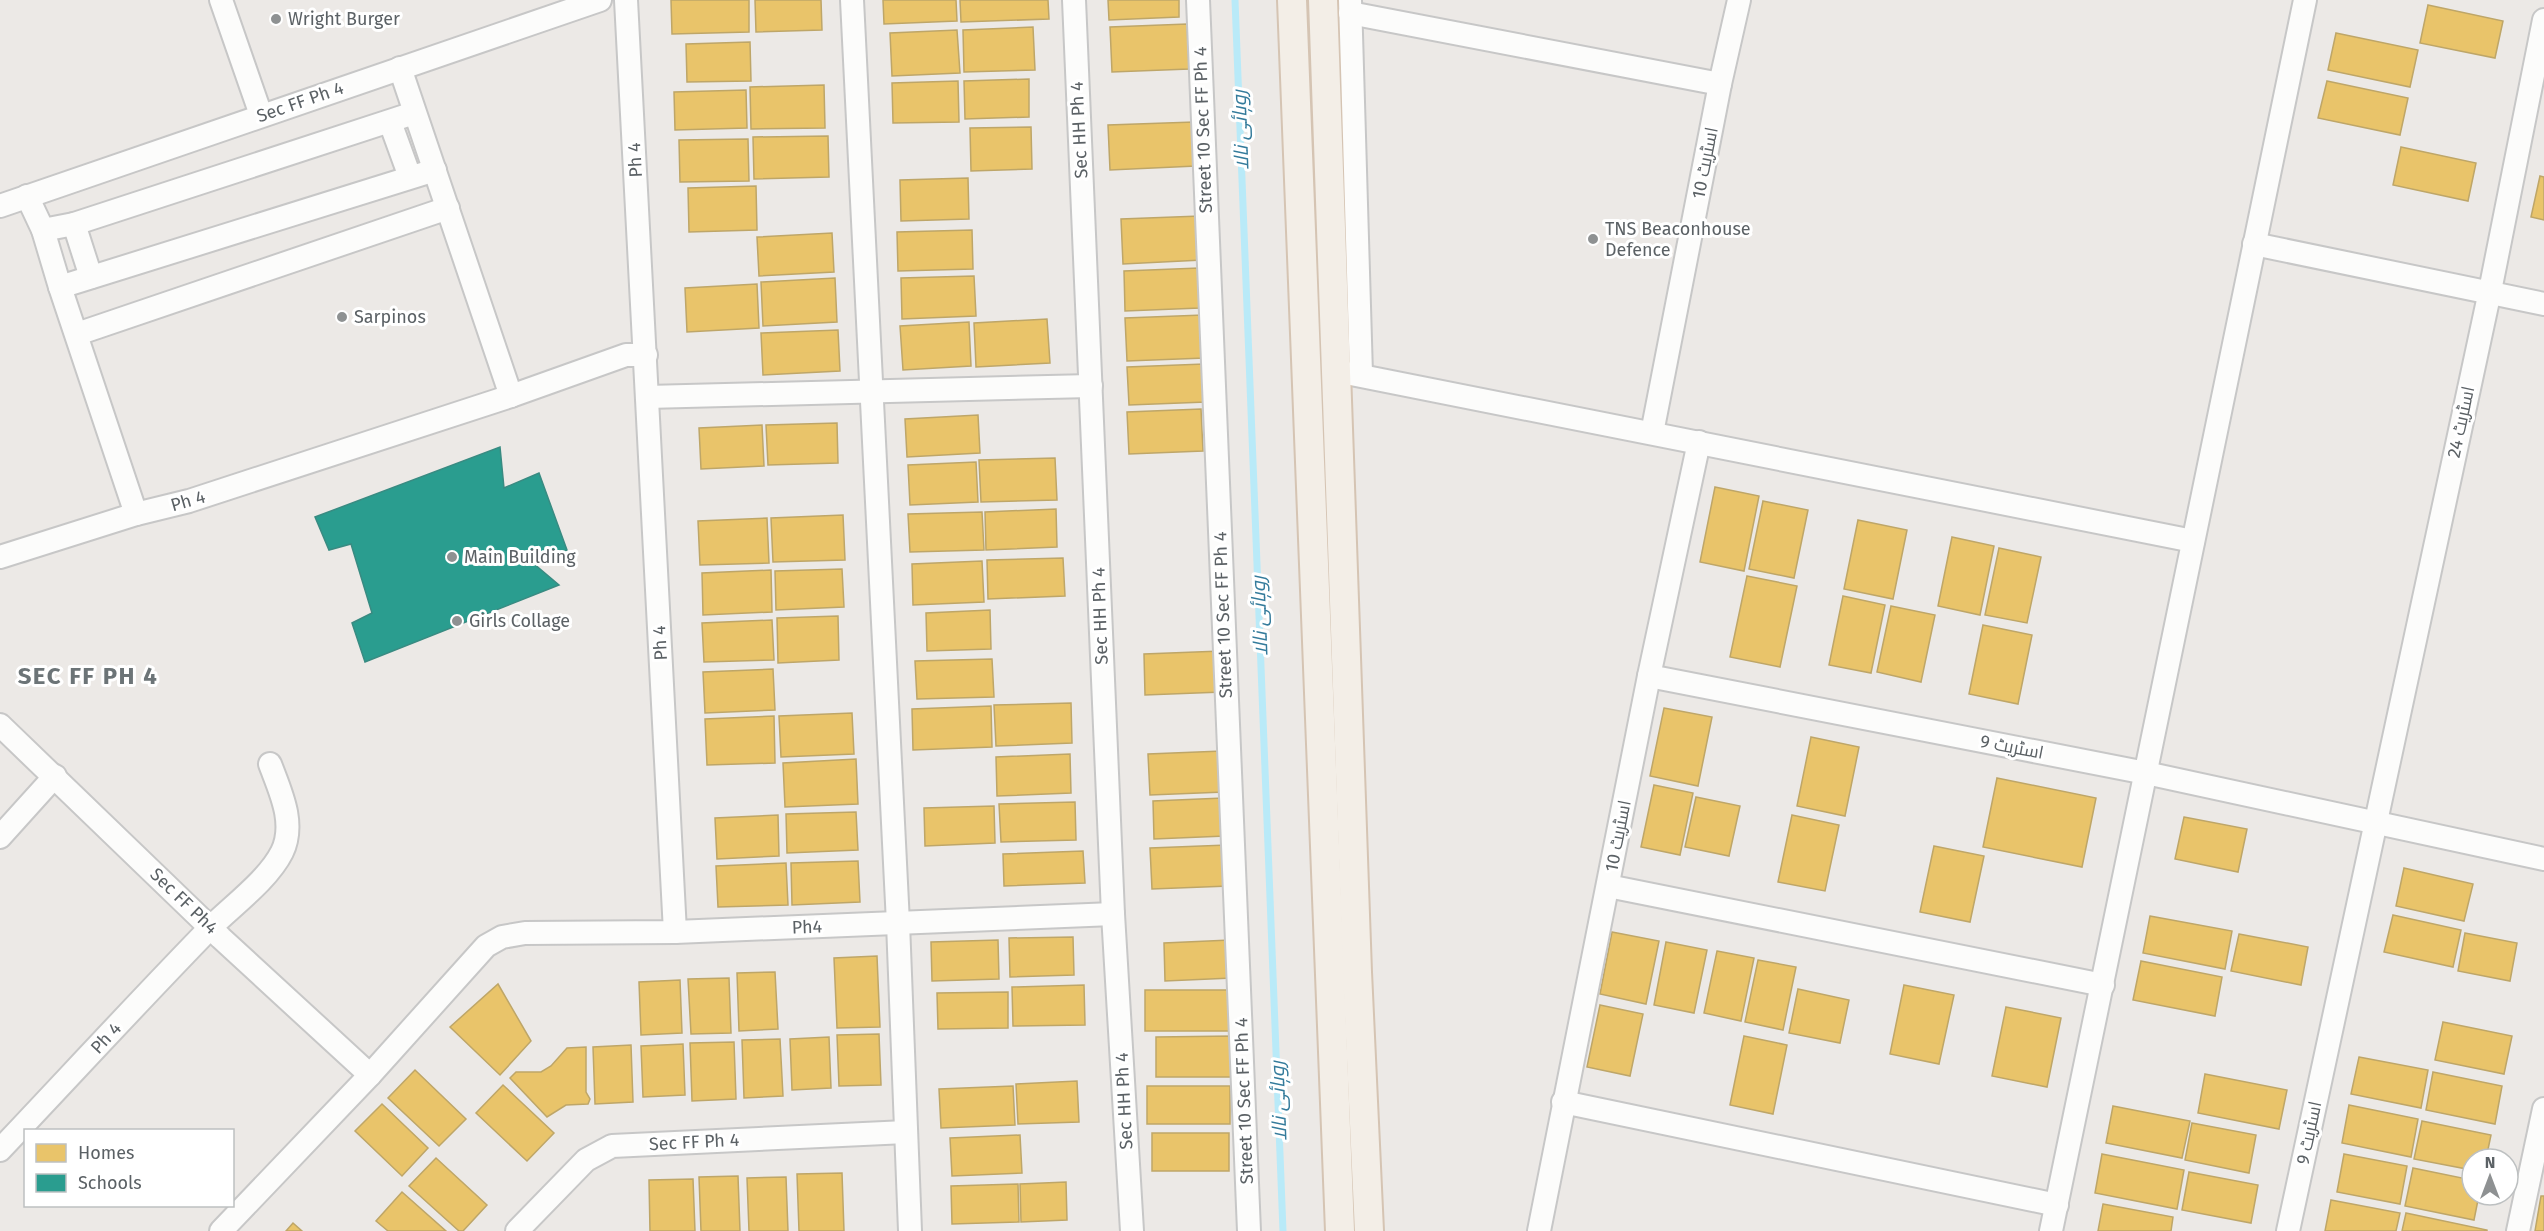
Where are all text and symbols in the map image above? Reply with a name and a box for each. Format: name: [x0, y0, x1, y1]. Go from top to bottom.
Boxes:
place label: Wright Burger: [288, 8, 400, 30]
marker: Wright Burger: [269, 12, 283, 26]
street label: Street 10 Sec FF Ph 4: [1189, 46, 1217, 214]
street label: Sec FF Ph 4: [254, 77, 347, 127]
street label: Sec HH Ph 4: [1065, 80, 1093, 179]
water label: روہائی نالا: [1227, 88, 1254, 170]
street label: اسٹریٹ 10: [1687, 125, 1723, 201]
street label: Ph 4: [623, 142, 647, 178]
place label: TNS Beaconhouse Defence: [1605, 218, 1751, 261]
marker: TNS Beaconhouse Defence: [1586, 232, 1600, 246]
place label: Sarpinos: [354, 306, 426, 328]
marker: Sarpinos: [335, 310, 349, 324]
street label: اسٹریٹ 24: [2443, 384, 2479, 460]
street label: Ph 4: [168, 485, 208, 516]
street label: Street 10 Sec FF Ph 4: [1209, 531, 1237, 699]
place label: Main Building: [464, 546, 576, 568]
marker: Main Building: [445, 550, 459, 564]
street label: Sec HH Ph 4: [1087, 567, 1113, 665]
water label: روہائی نالا: [1246, 574, 1273, 656]
place label: Girls Collage: [469, 610, 570, 632]
marker: Girls Collage: [450, 614, 464, 628]
street label: Ph 4: [648, 625, 672, 661]
district label: SEC FF PH 4: [18, 662, 158, 690]
street label: اسٹریٹ 9: [1978, 730, 2046, 764]
street label: اسٹریٹ 10: [1600, 798, 1636, 874]
street label: Sec FF Ph4: [146, 863, 223, 939]
street label: Ph4: [792, 915, 823, 939]
street label: Ph 4: [86, 1017, 126, 1058]
street label: Street 10 Sec FF Ph 4: [1230, 1017, 1258, 1185]
street label: Sec HH Ph 4: [1110, 1051, 1138, 1150]
water label: روہائی نالا: [1265, 1059, 1292, 1141]
street label: اسٹریٹ 9: [2292, 1099, 2326, 1167]
legend: [24, 1129, 234, 1207]
street label: Sec FF Ph 4: [648, 1129, 740, 1155]
text: Homes: [78, 1142, 134, 1164]
north arrow: [2460, 1147, 2520, 1207]
text: N: [2485, 1153, 2495, 1172]
text: Schools: [78, 1172, 142, 1194]

